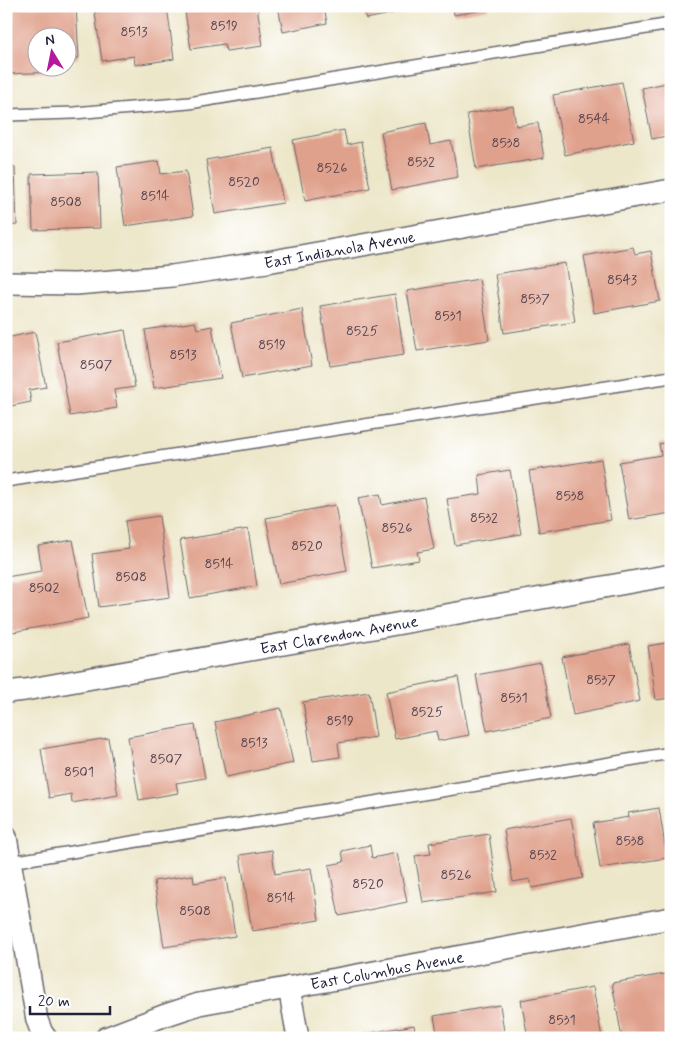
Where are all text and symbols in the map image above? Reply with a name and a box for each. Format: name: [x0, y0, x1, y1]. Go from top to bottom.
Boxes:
house number: 8519: [210, 17, 238, 35]
house number: 8513: [120, 23, 148, 41]
north arrow: [28, 28, 78, 78]
text: N: [44, 31, 56, 50]
house number: 8544: [578, 110, 610, 128]
house number: 8538: [492, 134, 520, 152]
house number: 8532: [407, 153, 435, 171]
house number: 8526: [317, 159, 347, 177]
house number: 8520: [228, 173, 260, 191]
house number: 8514: [141, 187, 169, 205]
house number: 8508: [50, 193, 82, 211]
street label: East Indianola Avenue: [263, 227, 417, 274]
house number: 8543: [607, 271, 637, 289]
house number: 8537: [520, 290, 550, 308]
house number: 8531: [434, 307, 462, 325]
house number: 8525: [346, 322, 378, 340]
house number: 8519: [258, 336, 286, 354]
house number: 8513: [169, 346, 197, 364]
house number: 8507: [80, 356, 113, 374]
house number: 8538: [556, 487, 584, 505]
house number: 8532: [470, 509, 498, 527]
house number: 8526: [382, 519, 412, 537]
house number: 8520: [291, 537, 323, 555]
house number: 8514: [205, 555, 233, 573]
house number: 8508: [115, 568, 147, 586]
house number: 8502: [29, 579, 59, 597]
street label: East Clarendon Avenue: [259, 611, 420, 660]
house number: 8537: [586, 671, 616, 689]
house number: 8531: [500, 689, 528, 707]
house number: 8525: [411, 703, 443, 721]
house number: 8519: [326, 712, 354, 730]
house number: 8513: [240, 734, 268, 752]
house number: 8507: [150, 750, 183, 768]
house number: 8501: [64, 763, 94, 781]
house number: 8538: [616, 832, 644, 850]
house number: 8532: [529, 846, 557, 864]
house number: 8526: [441, 866, 471, 884]
house number: 8520: [352, 875, 384, 893]
house number: 8514: [267, 889, 295, 907]
house number: 8508: [179, 902, 211, 920]
street label: East Columbus Avenue: [309, 947, 466, 996]
scale bar: [30, 984, 110, 1016]
text: 20 m: [38, 992, 70, 1012]
house number: 8531: [548, 1011, 576, 1029]

